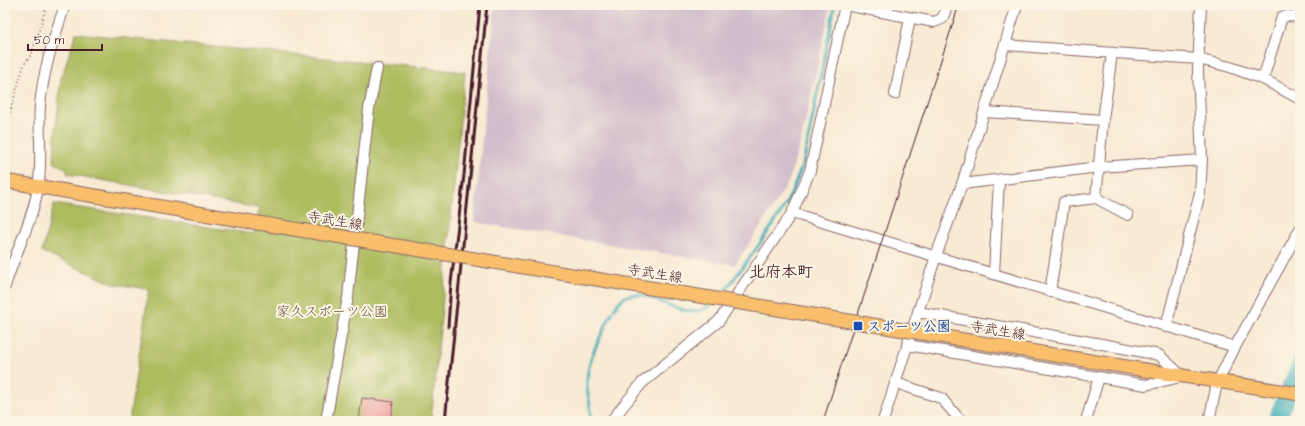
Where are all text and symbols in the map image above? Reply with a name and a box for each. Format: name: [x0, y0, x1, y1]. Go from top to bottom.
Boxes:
scale bar: [28, 26, 102, 52]
text: 50 m: [34, 32, 65, 49]
street label: 寺武生線: [306, 207, 364, 235]
street label: 寺武生線: [626, 260, 684, 288]
district label: 北府本町: [749, 261, 813, 283]
park label: 家久スポーツ公園: [276, 302, 388, 322]
place label: スポーツ公園: [867, 317, 951, 337]
street label: 寺武生線: [969, 317, 1027, 345]
marker: スポーツ公園: [852, 320, 864, 332]

